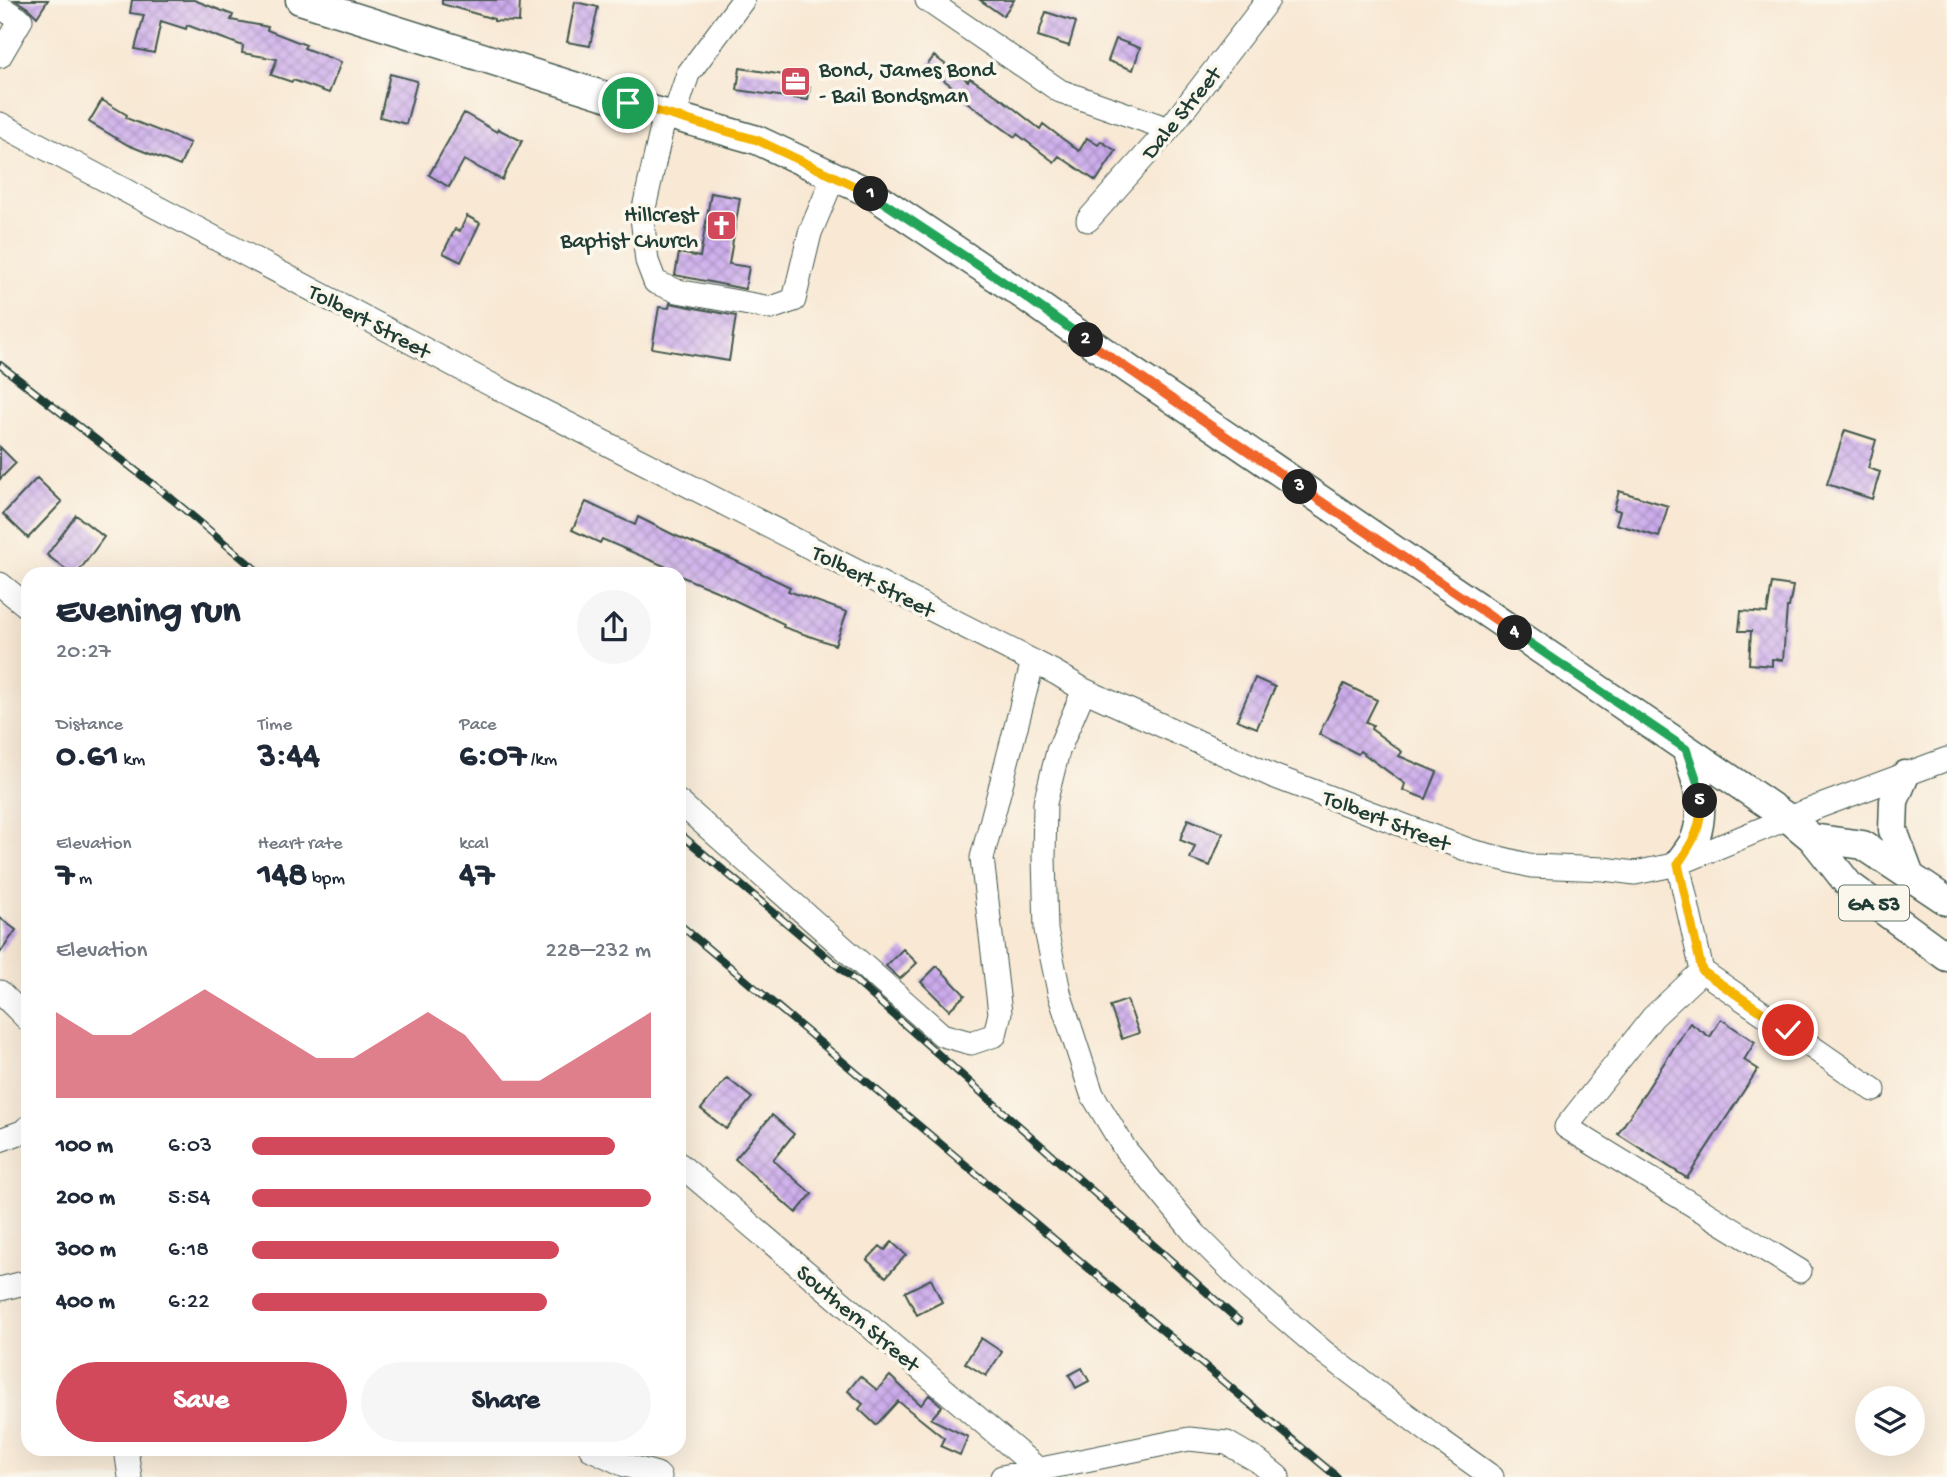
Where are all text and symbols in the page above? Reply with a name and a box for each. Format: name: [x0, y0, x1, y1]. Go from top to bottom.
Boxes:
place label: Bond, James Bond - Bail Bondsman: [818, 58, 996, 111]
street label: Dale Street: [1136, 61, 1229, 168]
office icon: Bond, James Bond - Bail Bondsman: [779, 64, 813, 98]
pin: [598, 73, 658, 133]
icon: arrive: [609, 84, 647, 122]
pin: 1: [854, 176, 888, 212]
text: 1: [867, 182, 874, 205]
place label: Hillcrest Baptist Church: [560, 203, 700, 256]
church icon: Hillcrest Baptist Church: [704, 209, 738, 243]
street label: Tolbert Street: [301, 279, 435, 367]
pin: 2: [1068, 322, 1104, 358]
text: 2: [1081, 328, 1090, 351]
pin: 3: [1282, 470, 1318, 504]
text: 3: [1295, 475, 1304, 498]
street label: Tolbert Street: [805, 540, 940, 626]
button: share: [577, 590, 651, 664]
text: Evening run: [56, 591, 240, 635]
pin: 4: [1498, 616, 1532, 650]
text: 4: [1510, 621, 1519, 644]
text: 20:27: [56, 639, 111, 666]
text: Distance: [56, 714, 123, 737]
text: Time: [258, 714, 292, 737]
text: Pace: [459, 714, 497, 737]
text: 0.61: [56, 737, 119, 778]
text: 3:44: [258, 737, 320, 778]
text: 6:07: [459, 737, 526, 778]
text: km: [119, 749, 145, 772]
text: /km: [526, 749, 557, 772]
pin: 5: [1682, 784, 1718, 818]
street label: Tolbert Street: [1316, 785, 1455, 859]
text: 5: [1695, 789, 1705, 812]
text: Elevation: [56, 833, 132, 856]
text: Heart rate: [258, 833, 343, 856]
text: kcal: [459, 833, 489, 856]
text: 7: [56, 856, 74, 897]
text: 148: [258, 856, 308, 897]
text: 47: [459, 856, 494, 897]
text: m: [74, 868, 92, 891]
text: bpm: [308, 868, 345, 891]
road number: GA 53: [1839, 886, 1909, 920]
text: Elevation: [56, 938, 147, 965]
text: 228–232 m: [545, 938, 651, 965]
pin: [1758, 1000, 1818, 1060]
icon: check: [1769, 1011, 1807, 1049]
text: 100 m: [56, 1133, 113, 1160]
text: 6:03: [168, 1133, 212, 1160]
text: 200 m: [56, 1185, 115, 1212]
text: 5:54: [168, 1185, 210, 1212]
text: 300 m: [56, 1237, 116, 1264]
text: 6:18: [168, 1237, 209, 1264]
street label: Southern Street: [790, 1260, 925, 1380]
text: 400 m: [56, 1289, 115, 1316]
text: 6:22: [168, 1289, 209, 1316]
button: Save: [56, 1362, 347, 1442]
button: Share: [361, 1362, 651, 1442]
map controls: [1855, 1386, 1925, 1456]
button: layers: [1855, 1386, 1925, 1456]

